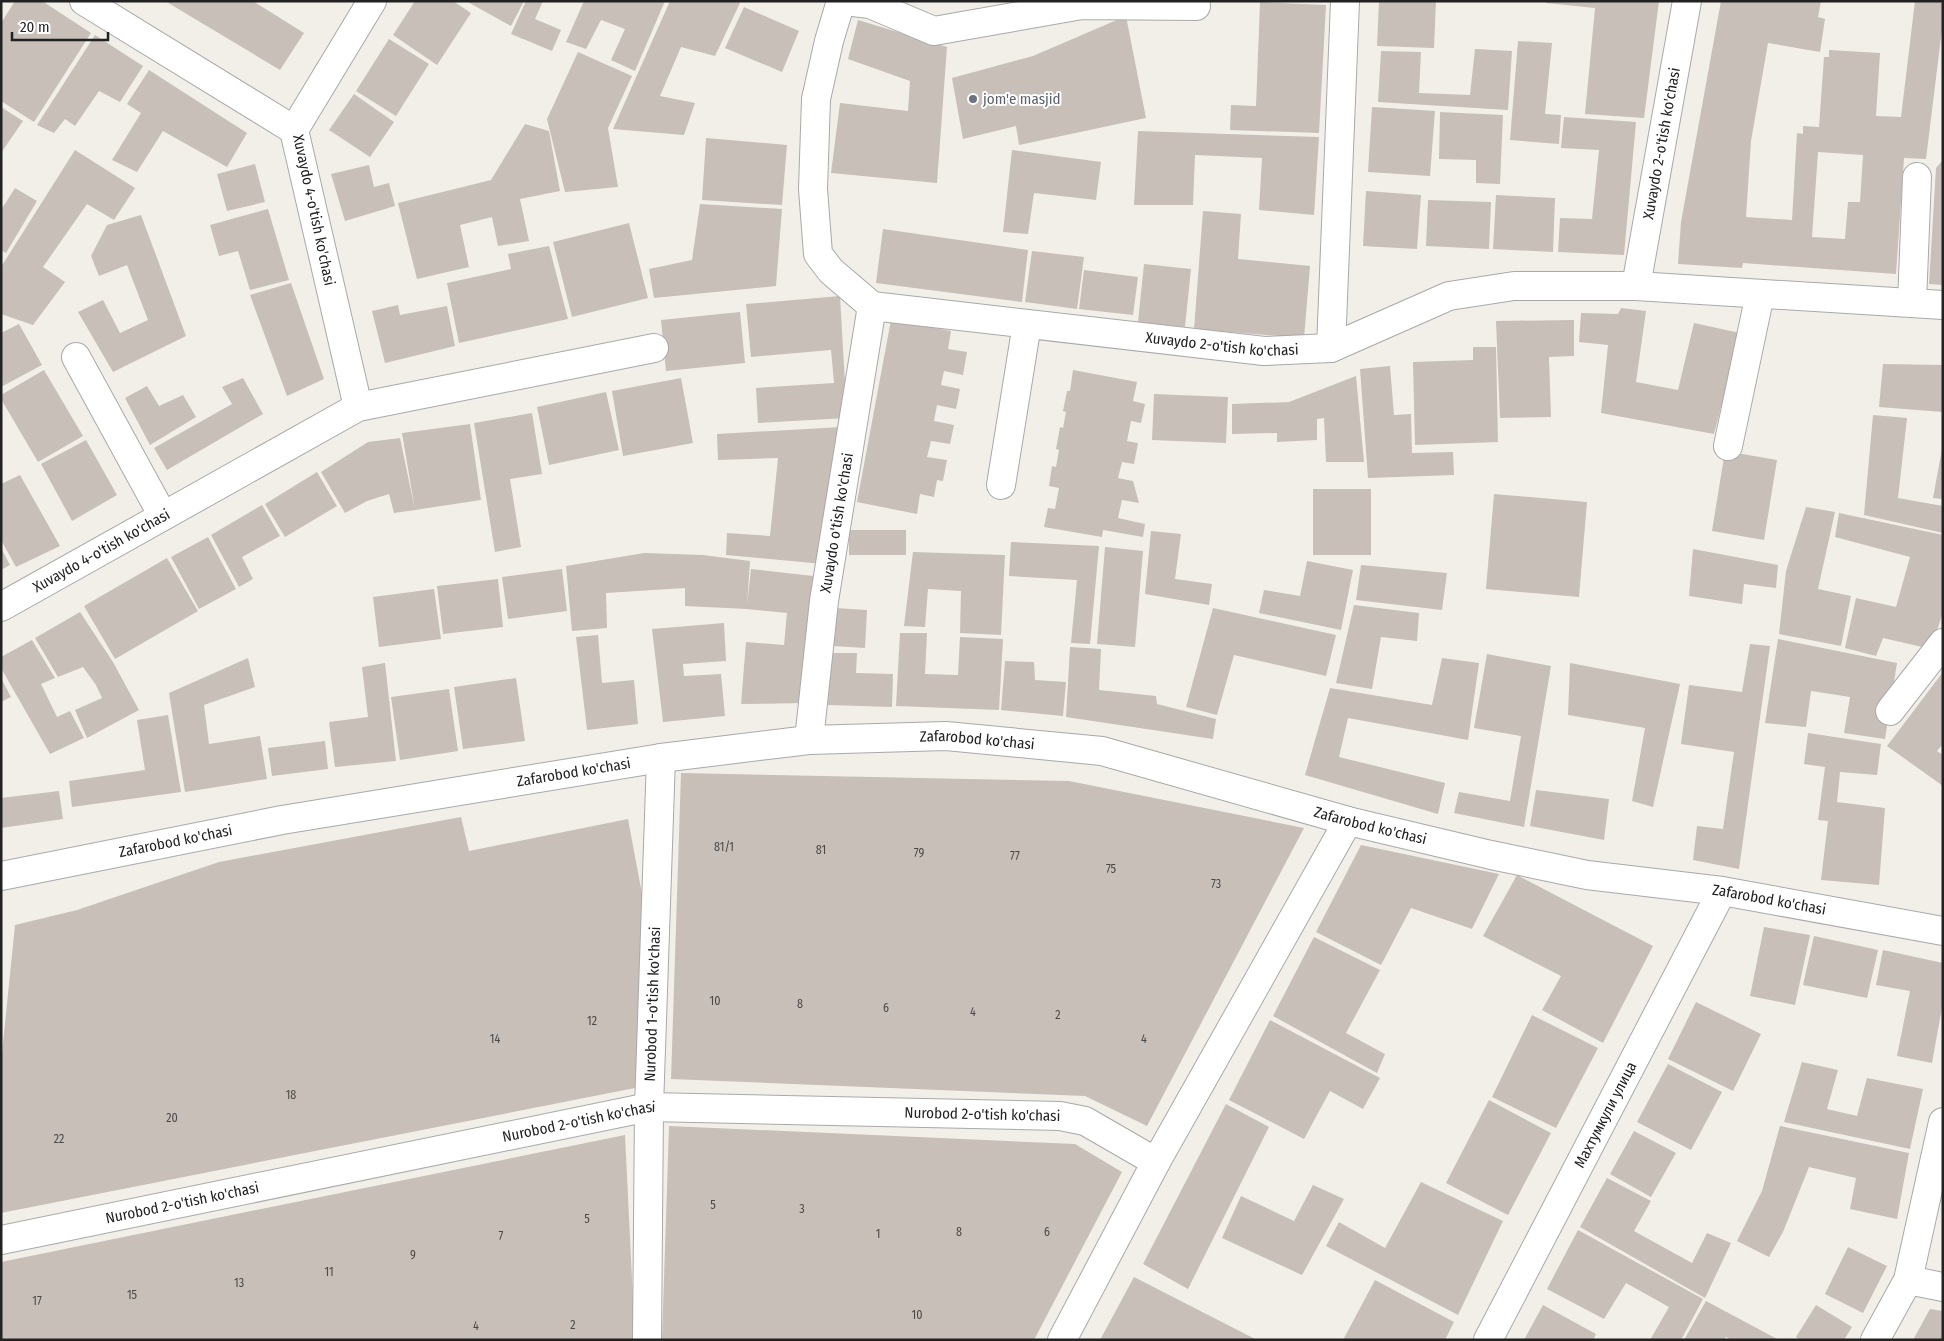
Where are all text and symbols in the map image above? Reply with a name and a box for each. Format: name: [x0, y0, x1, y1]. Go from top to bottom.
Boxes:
scale bar: [12, 10, 109, 42]
text: 20 m: [20, 18, 50, 36]
street label: Xuvaydo 2-o'tish ko'chasi: [1639, 66, 1684, 221]
place label: jom'e masjid: [982, 90, 1061, 108]
marker: jom'e masjid: [967, 93, 979, 105]
street label: Xuvaydo 4-o'tish ko'chasi: [289, 133, 339, 287]
street label: Xuvaydo 2-o'tish ko'chasi: [1145, 328, 1299, 360]
street label: Xuvaydo o'tish ko'chasi: [816, 452, 857, 594]
street label: Xuvaydo 4-o'tish ko'chasi: [30, 505, 173, 596]
street label: Zafarobod ko'chasi: [919, 727, 1035, 753]
street label: Zafarobod ko'chasi: [515, 754, 632, 790]
street label: Zafarobod ko'chasi: [1312, 803, 1428, 848]
street label: Zafarobod ko'chasi: [117, 821, 234, 861]
house number: 81/1: [714, 840, 734, 854]
house number: 81: [816, 843, 826, 857]
house number: 79: [914, 846, 924, 860]
house number: 77: [1010, 849, 1020, 863]
house number: 75: [1106, 862, 1117, 876]
house number: 73: [1211, 877, 1221, 891]
street label: Zafarobod ko'chasi: [1711, 881, 1827, 919]
street label: Nurobod 1-o'tish ko'chasi: [641, 926, 664, 1082]
house number: 10: [710, 994, 720, 1008]
house number: 8: [797, 997, 803, 1011]
house number: 6: [883, 1001, 889, 1015]
house number: 4: [970, 1005, 976, 1019]
house number: 2: [1055, 1008, 1061, 1022]
house number: 12: [587, 1014, 597, 1028]
house number: 14: [490, 1032, 500, 1046]
house number: 4: [1141, 1032, 1147, 1046]
street label: Махтумкули улица: [1570, 1059, 1640, 1171]
house number: 18: [286, 1088, 296, 1102]
street label: Nurobod 2-o'tish ko'chasi: [501, 1098, 656, 1146]
street label: Nurobod 2-o'tish ko'chasi: [904, 1104, 1061, 1125]
house number: 20: [166, 1111, 178, 1125]
house number: 22: [54, 1132, 64, 1146]
street label: Nurobod 2-o'tish ko'chasi: [104, 1178, 260, 1227]
house number: 5: [710, 1198, 716, 1212]
house number: 3: [799, 1202, 805, 1216]
house number: 5: [584, 1212, 590, 1226]
house number: 8: [956, 1225, 962, 1239]
house number: 6: [1044, 1225, 1050, 1239]
house number: 1: [876, 1227, 880, 1241]
house number: 7: [499, 1229, 504, 1243]
house number: 9: [410, 1248, 416, 1262]
house number: 11: [324, 1265, 334, 1279]
house number: 13: [234, 1276, 244, 1290]
house number: 15: [127, 1288, 138, 1302]
house number: 17: [32, 1294, 42, 1308]
house number: 10: [912, 1308, 922, 1322]
house number: 2: [570, 1318, 576, 1332]
house number: 4: [473, 1319, 479, 1333]

